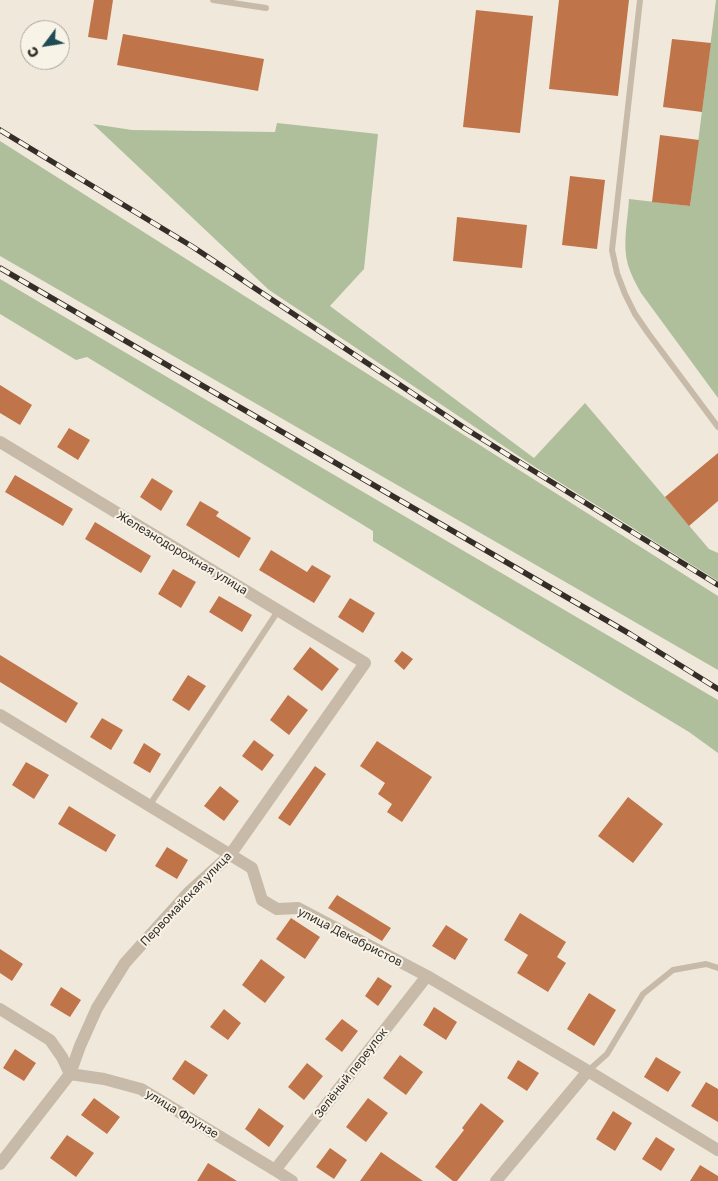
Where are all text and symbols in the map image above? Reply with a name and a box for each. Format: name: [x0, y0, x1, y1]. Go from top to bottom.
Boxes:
north arrow: [20, 20, 70, 70]
text: С: [23, 44, 42, 61]
street label: Железнодорожная улица: [114, 508, 250, 598]
street label: Первомайская улица: [137, 849, 235, 949]
street label: улица Декабристов: [295, 904, 405, 970]
street label: Зелёный переулок: [311, 1025, 391, 1121]
street label: улица Фрунзе: [143, 1086, 221, 1142]

